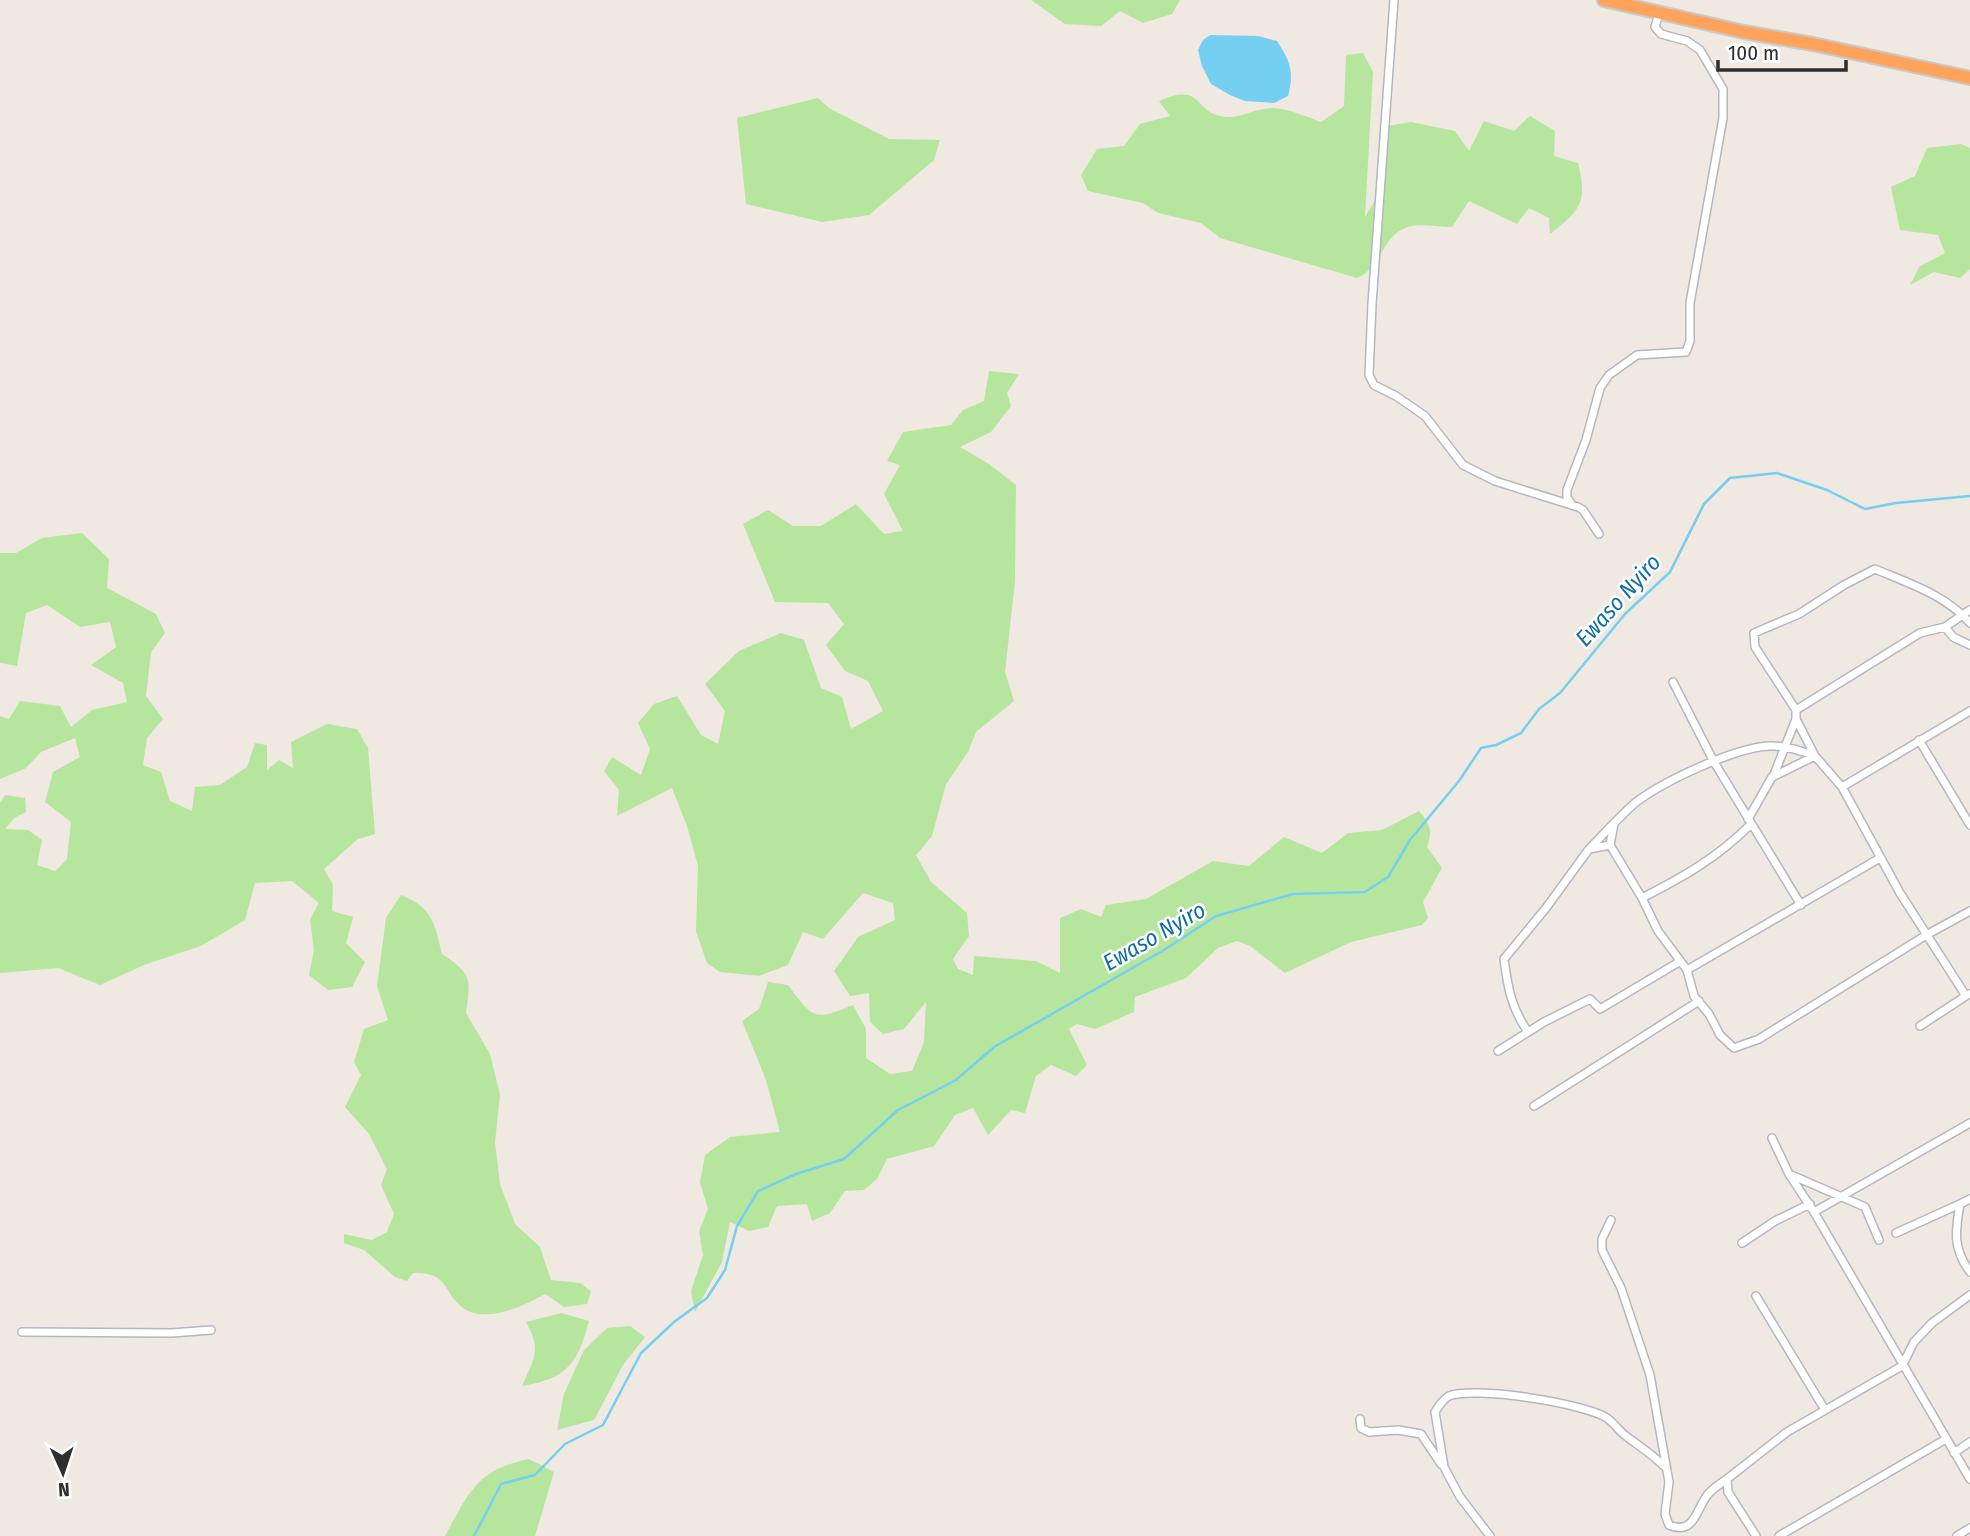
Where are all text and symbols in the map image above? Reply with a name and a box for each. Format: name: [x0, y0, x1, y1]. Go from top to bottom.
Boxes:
scale bar: [1718, 28, 1846, 72]
text: 100 m: [1728, 40, 1779, 66]
water label: Ewaso Nyiro: [1569, 548, 1667, 652]
water label: Ewaso Nyiro: [1098, 895, 1210, 977]
north arrow: [28, 1438, 98, 1508]
text: N: [58, 1478, 70, 1501]

